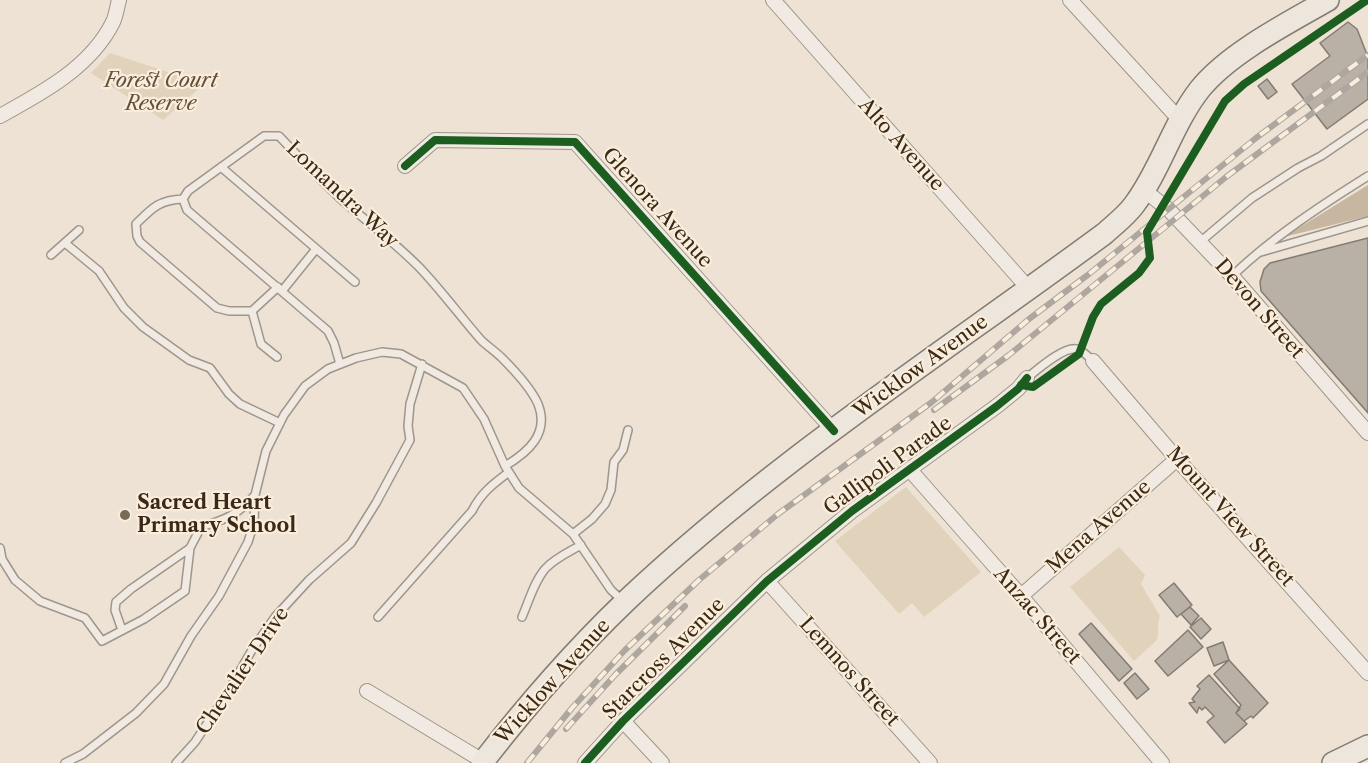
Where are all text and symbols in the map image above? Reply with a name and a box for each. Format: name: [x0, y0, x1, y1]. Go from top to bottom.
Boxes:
park label: Forest Court Reserve: [104, 69, 218, 116]
street label: Alto Avenue: [853, 94, 949, 196]
street label: Lomandra Way: [281, 137, 403, 253]
street label: Glenora Avenue: [597, 143, 717, 273]
street label: Devon Street: [1209, 254, 1309, 364]
street label: Wicklow Avenue: [849, 310, 993, 424]
street label: Gallipoli Parade: [819, 412, 957, 520]
street label: Mount View Street: [1161, 442, 1299, 592]
street label: Mena Avenue: [1042, 475, 1156, 579]
place label: Sacred Heart Primary School: [137, 491, 296, 538]
marker: Sacred Heart Primary School: [118, 508, 132, 522]
street label: Anzac Street: [988, 563, 1086, 669]
street label: Starcross Avenue: [598, 593, 730, 725]
street label: Chevalier Drive: [192, 603, 294, 739]
street label: Lemnos Street: [794, 613, 904, 731]
street label: Wicklow Avenue: [490, 614, 616, 750]

